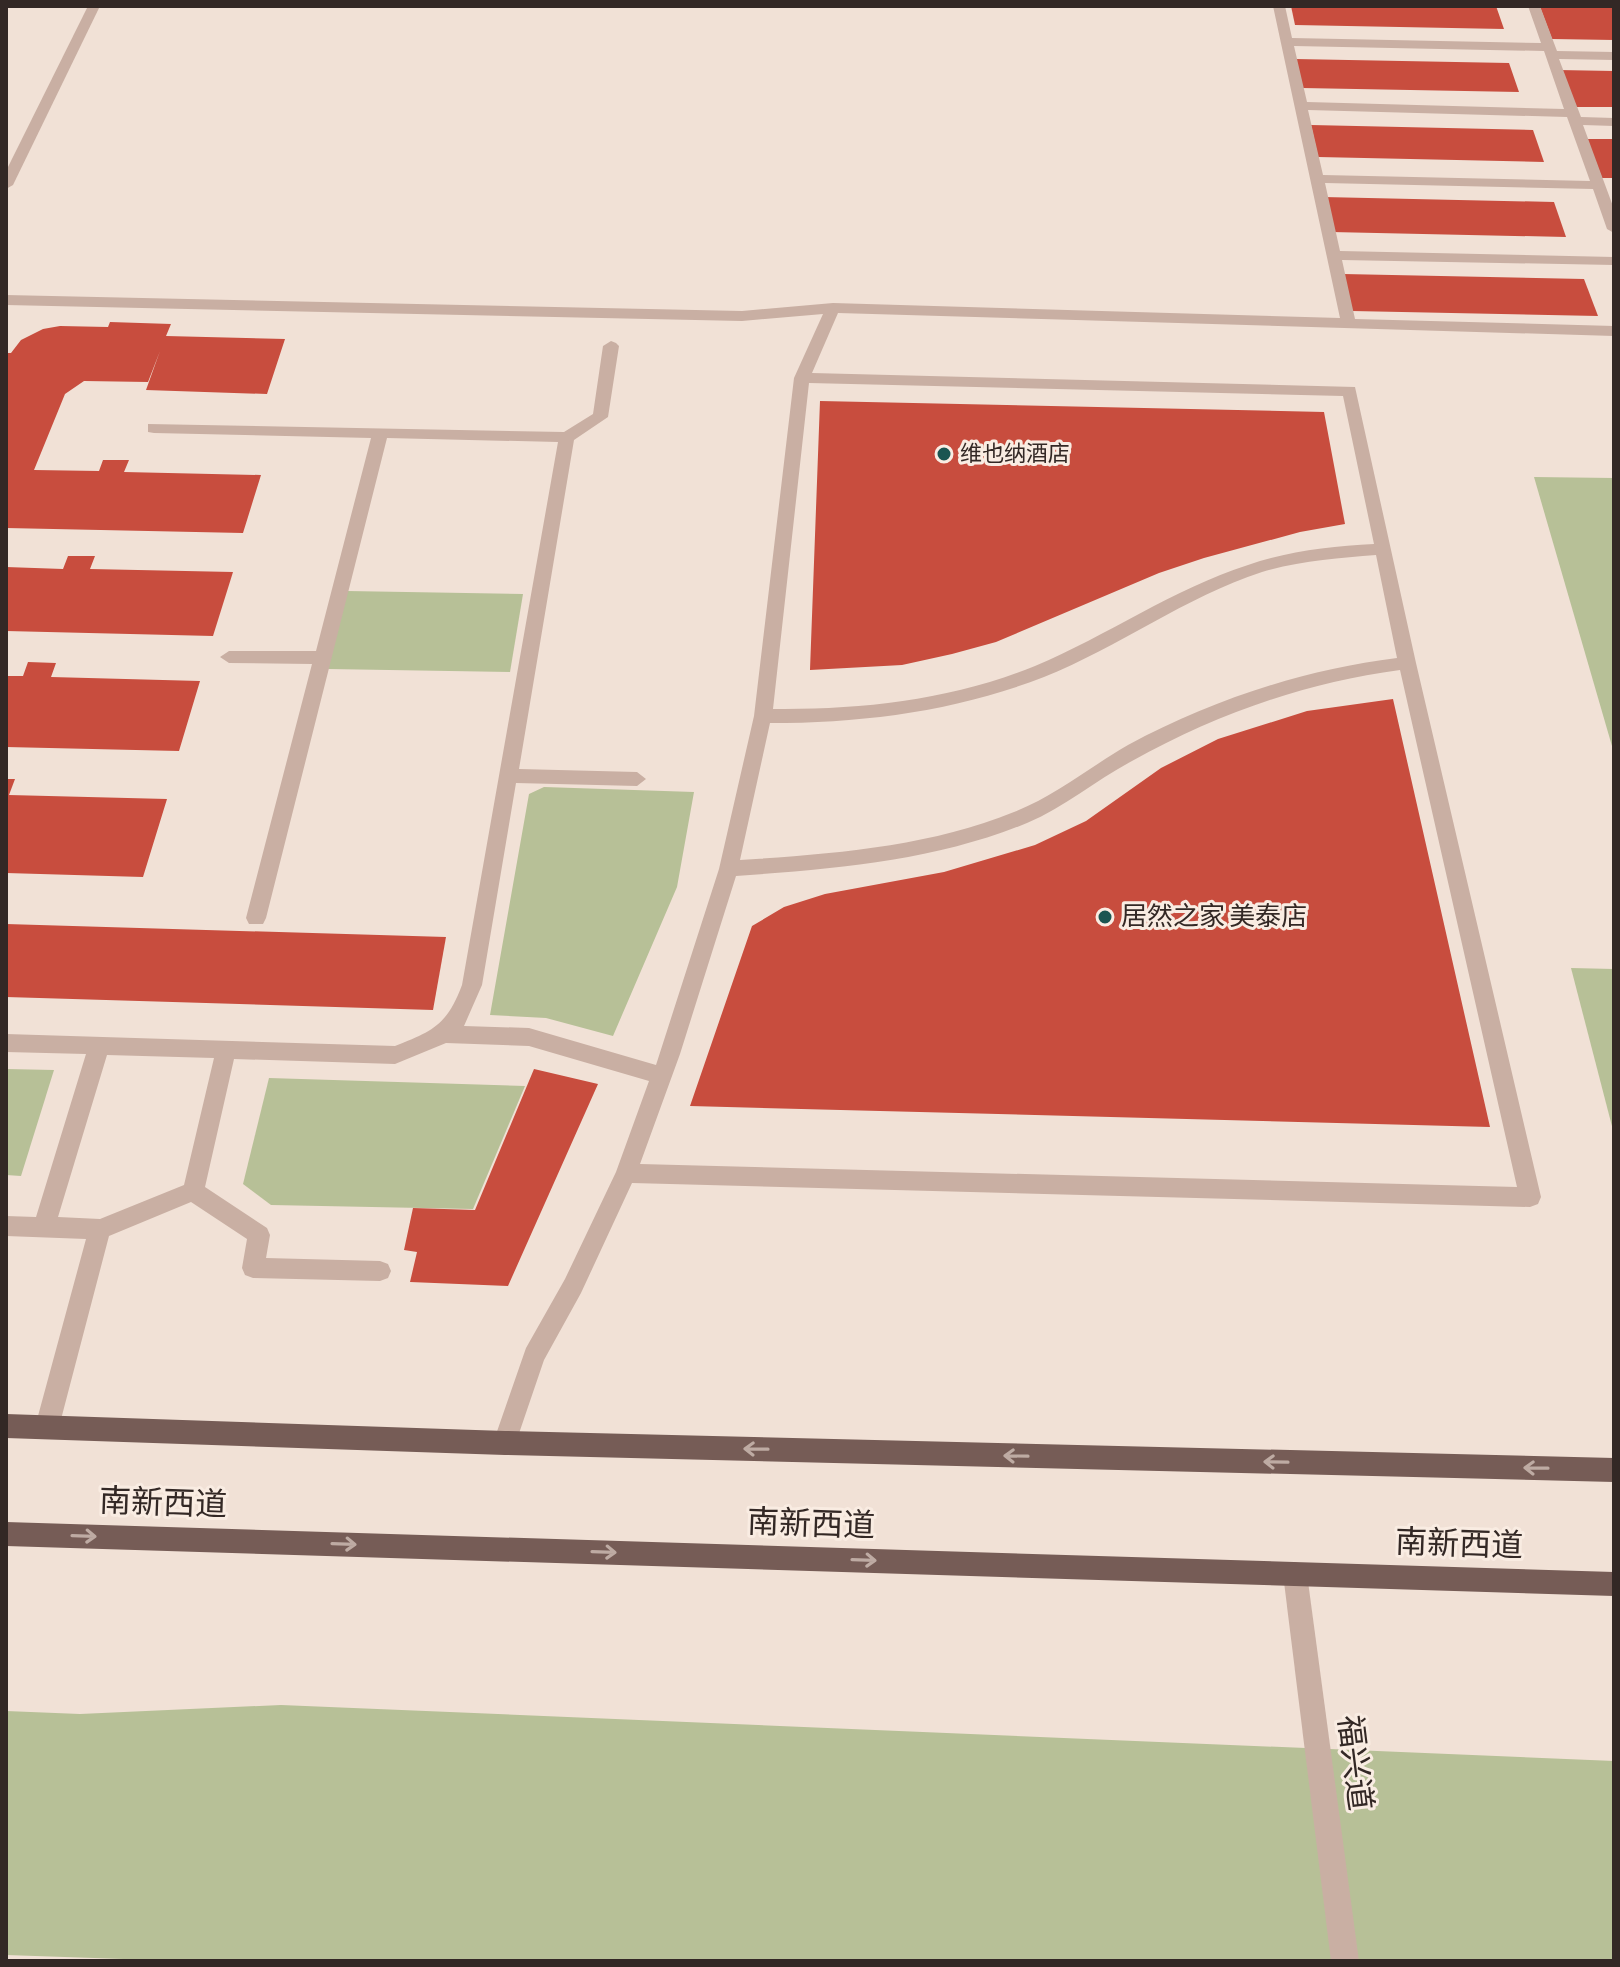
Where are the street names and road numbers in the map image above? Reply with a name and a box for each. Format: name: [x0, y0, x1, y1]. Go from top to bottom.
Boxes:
street label: 南新西道: [98, 1482, 228, 1526]
street label: 南新西道: [746, 1503, 876, 1547]
street label: 南新西道: [1394, 1523, 1524, 1567]
street label: 福兴道: [1329, 1713, 1379, 1813]

